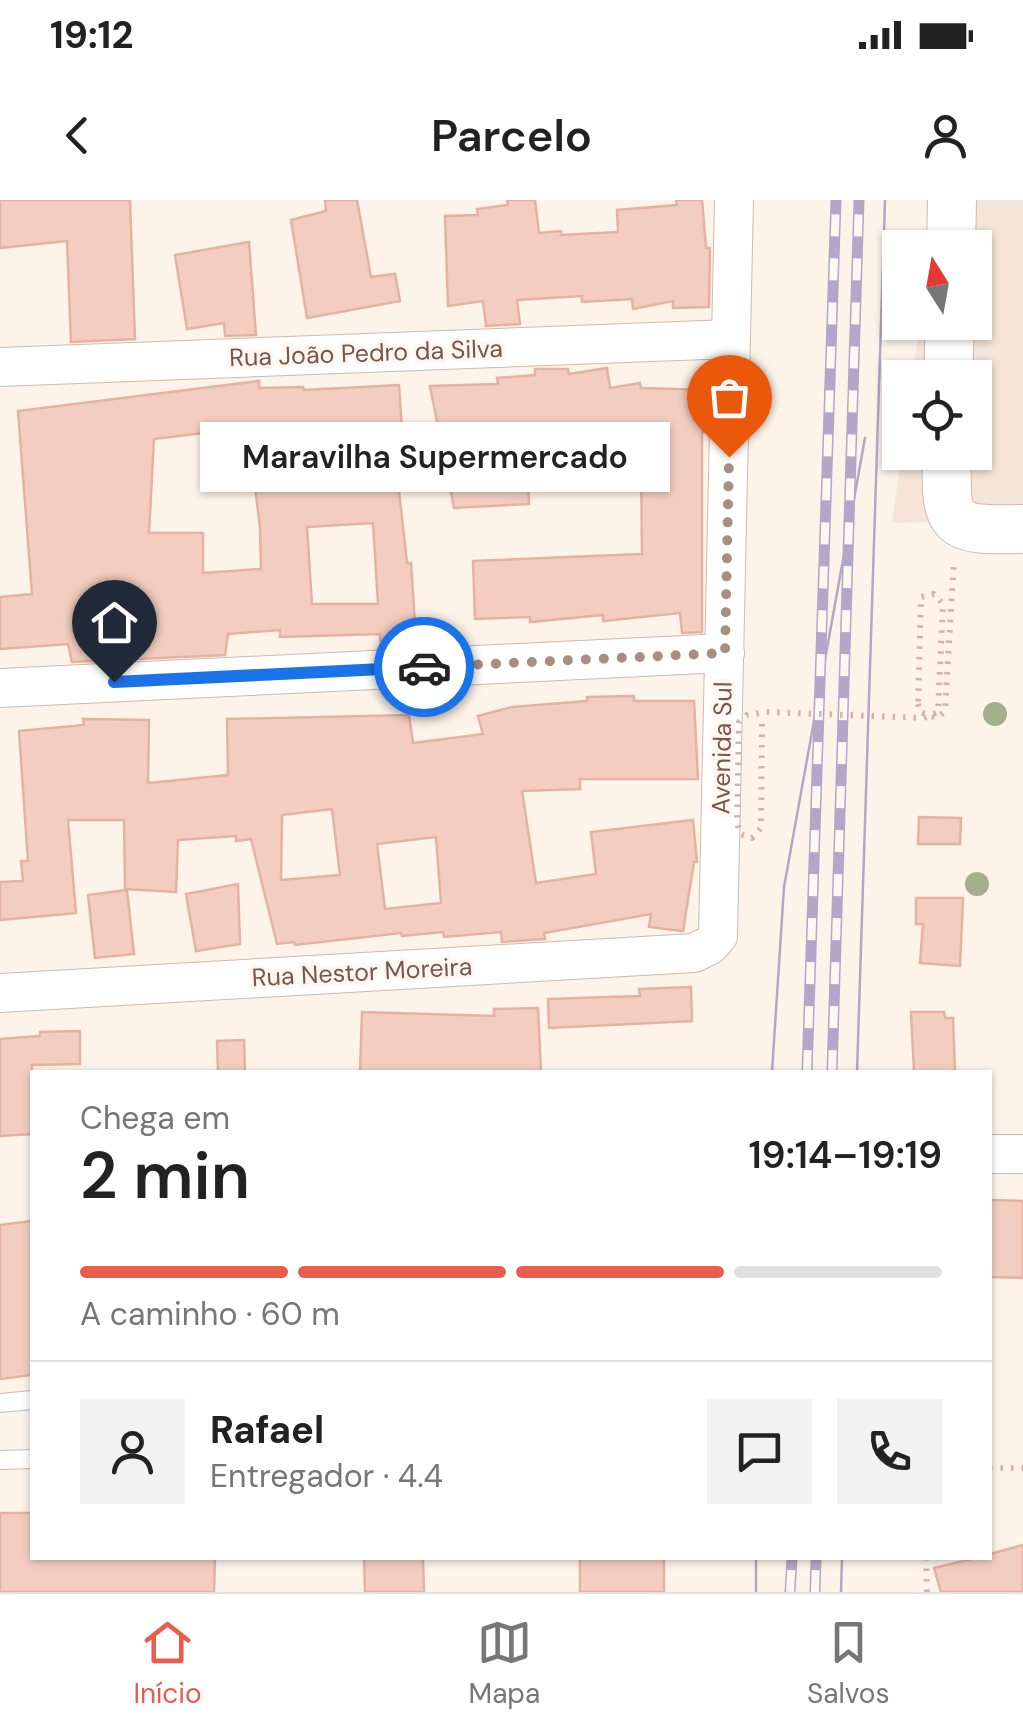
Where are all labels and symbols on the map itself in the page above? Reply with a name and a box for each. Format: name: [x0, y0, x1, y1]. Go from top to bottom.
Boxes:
north arrow: [882, 230, 992, 340]
street label: Rua João Pedro da Silva: [229, 332, 503, 374]
pin: [687, 355, 772, 458]
callout: Maravilha Supermercado: [199, 422, 669, 492]
pin: [72, 580, 157, 683]
courier: [374, 617, 474, 717]
street label: Avenida Sul: [704, 681, 740, 815]
street label: Rua Nestor Moreira: [251, 950, 473, 994]

